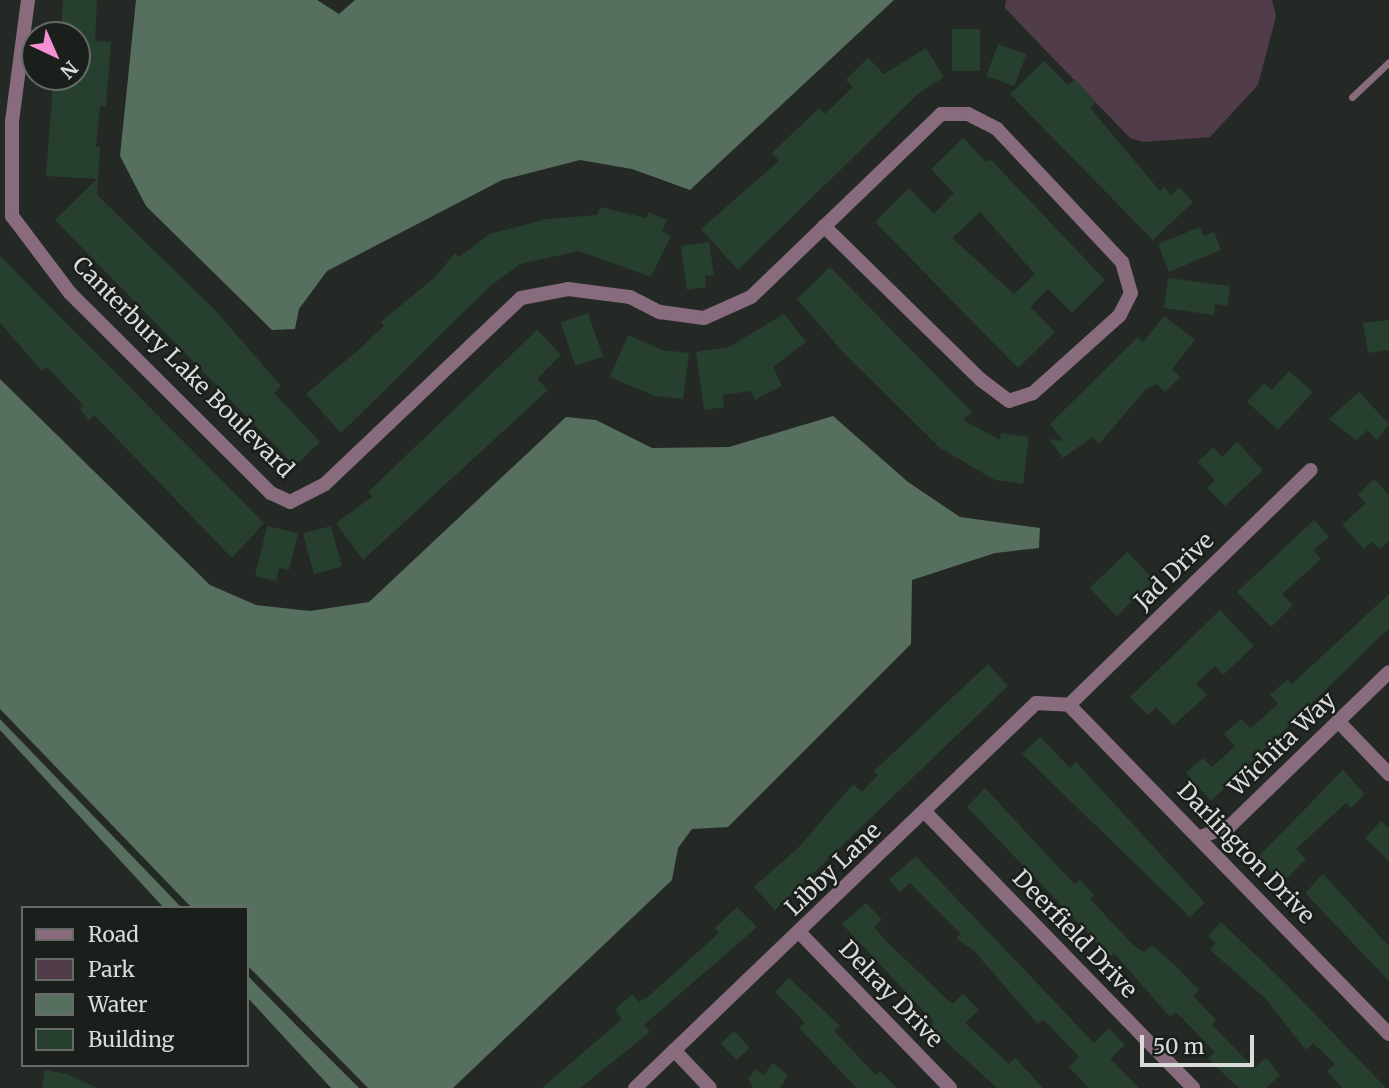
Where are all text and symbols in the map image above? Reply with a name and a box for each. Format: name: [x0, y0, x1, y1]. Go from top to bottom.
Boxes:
north arrow: [21, 21, 91, 91]
text: N: [55, 56, 83, 84]
street label: Canterbury Lake Boulevard: [67, 251, 299, 483]
street label: Jad Drive: [1129, 527, 1219, 615]
street label: Wichita Way: [1223, 686, 1341, 802]
street label: Darlington Drive: [1172, 777, 1320, 929]
street label: Libby Lane: [779, 817, 887, 921]
street label: Deerfield Drive: [1007, 864, 1143, 1004]
legend: [21, 906, 248, 1067]
text: Road: [88, 921, 139, 948]
street label: Delray Drive: [833, 935, 949, 1053]
text: Park: [88, 956, 135, 983]
text: Water: [88, 991, 147, 1018]
scale bar: [1144, 1021, 1258, 1066]
text: Building: [88, 1026, 174, 1053]
text: 50 m: [1153, 1033, 1204, 1060]

